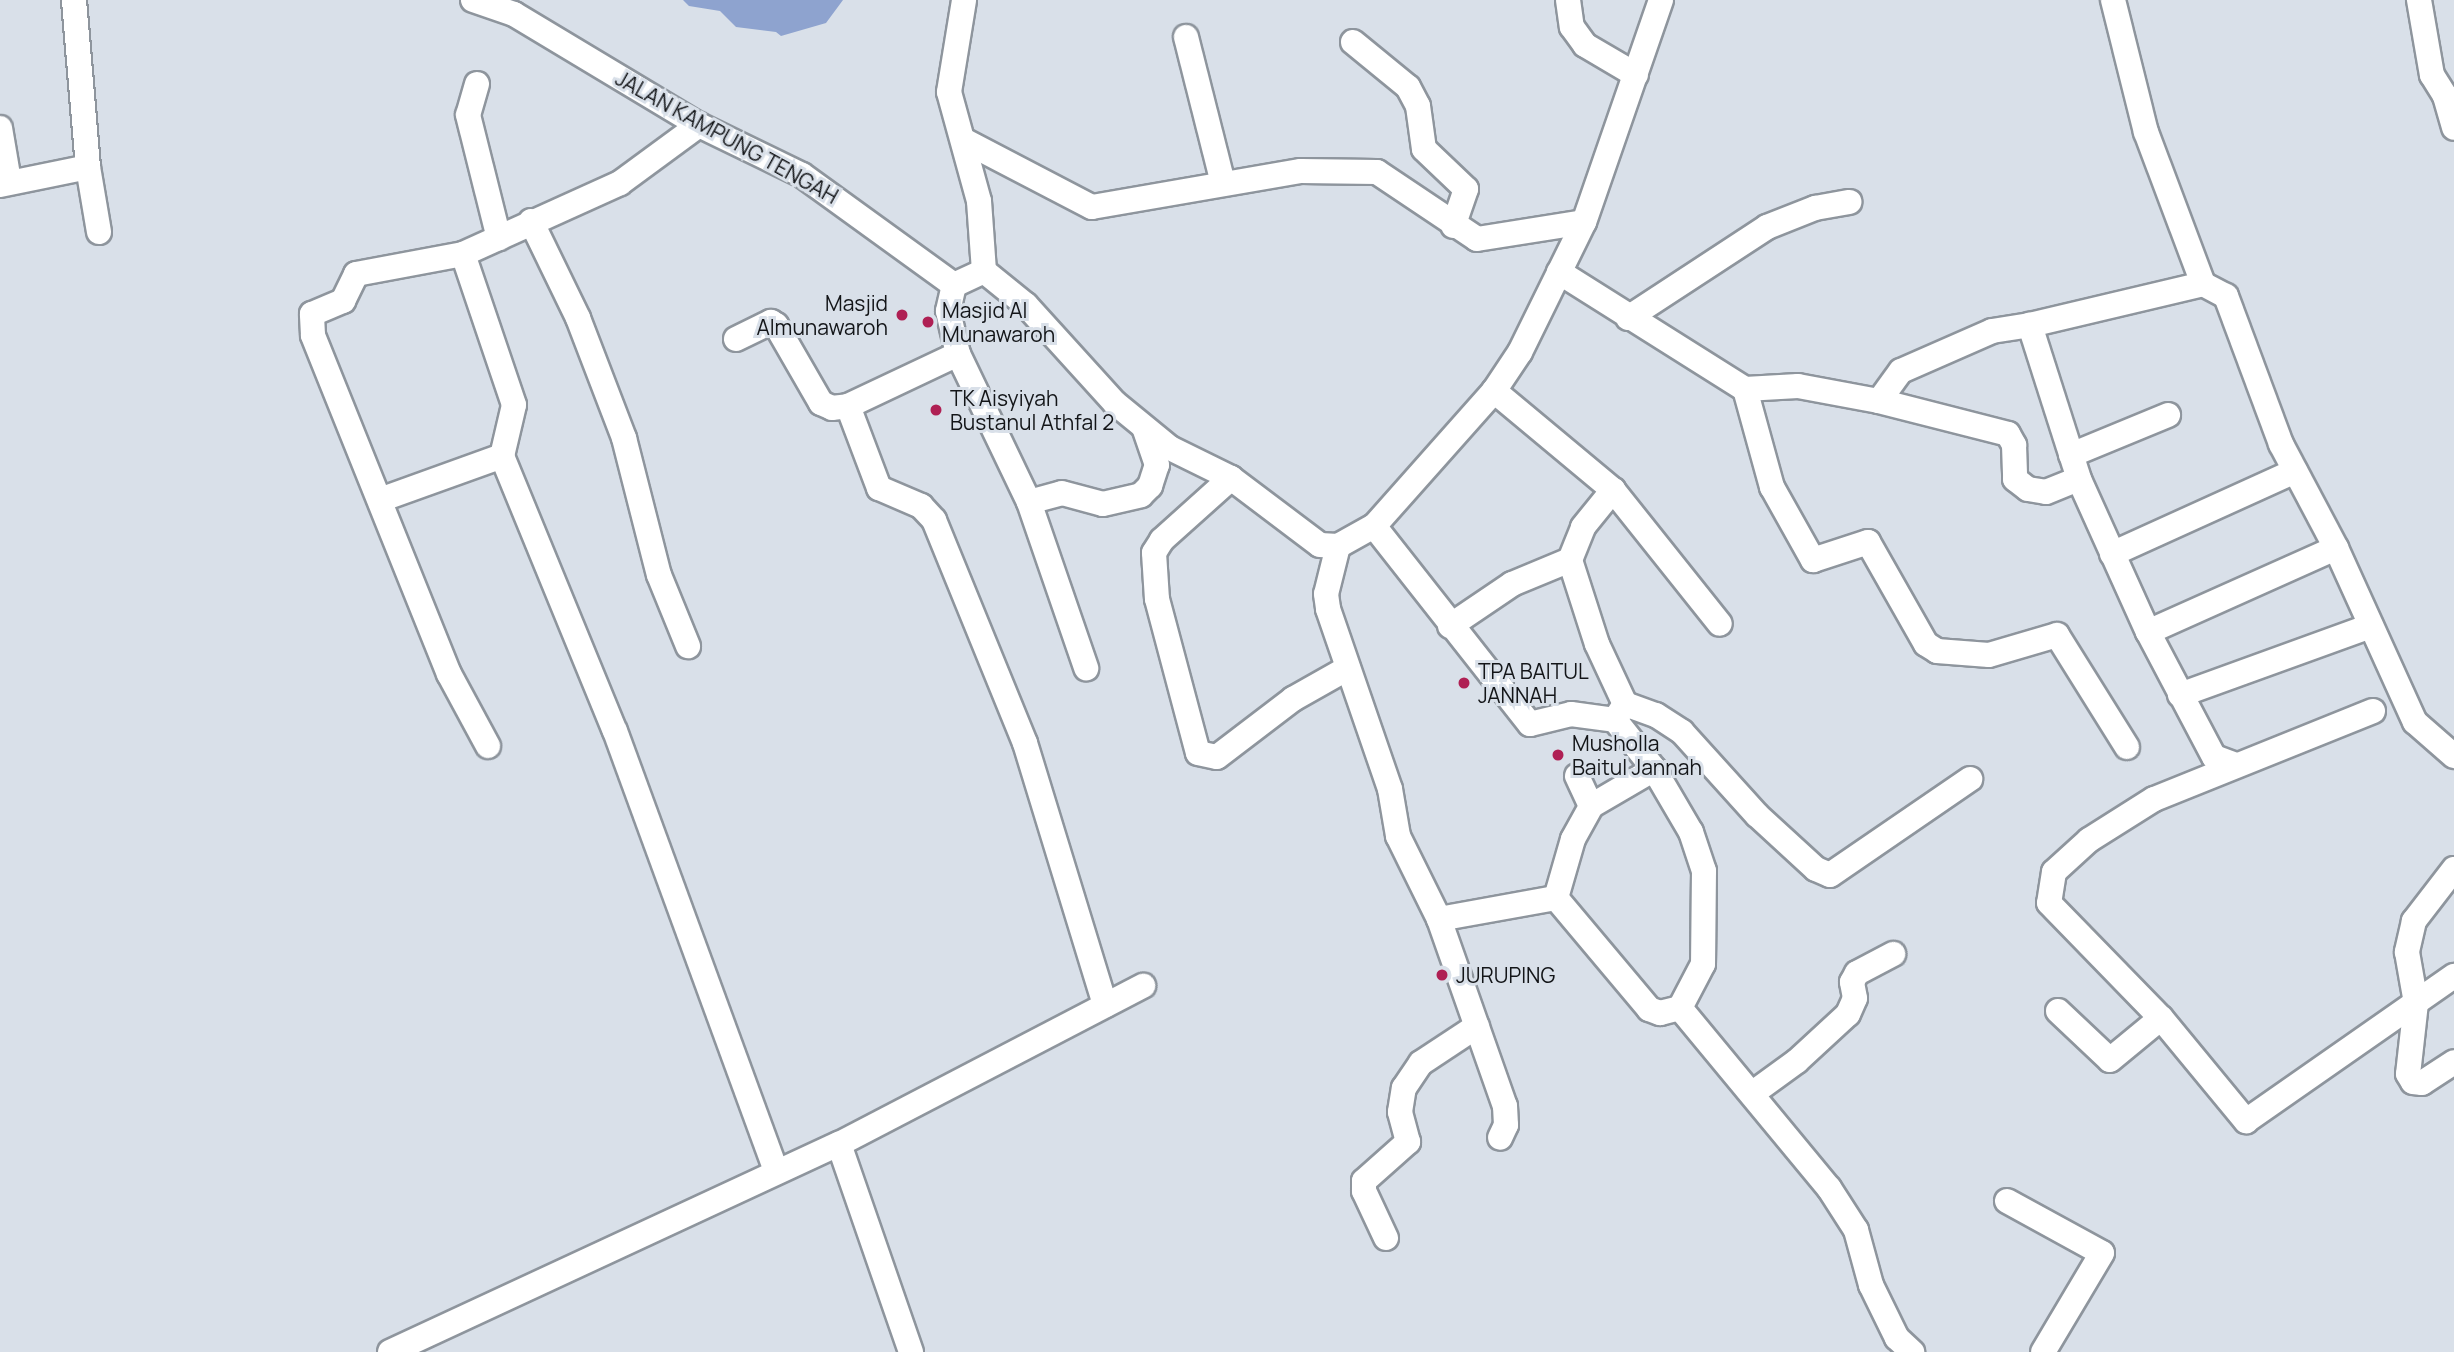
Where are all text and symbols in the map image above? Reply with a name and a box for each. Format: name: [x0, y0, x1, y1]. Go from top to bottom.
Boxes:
street label: JALAN KAMPUNG TENGAH: [611, 65, 843, 209]
place label: Masjid Almunawaroh: [756, 290, 888, 340]
place label: Masjid Al Munawaroh: [942, 297, 1055, 347]
marker: Masjid Almunawaroh: [894, 307, 910, 323]
marker: Masjid Al Munawaroh: [920, 314, 936, 330]
place label: TK Aisyiyah Bustanul Athfal 2: [950, 385, 1114, 435]
marker: TK Aisyiyah Bustanul Athfal 2: [928, 402, 944, 418]
place label: TPA BAITUL JANNAH: [1478, 658, 1589, 708]
marker: TPA BAITUL JANNAH: [1456, 675, 1472, 691]
place label: Musholla Baitul Jannah: [1572, 730, 1702, 780]
marker: Musholla Baitul Jannah: [1550, 747, 1566, 763]
place label: JURUPING: [1456, 962, 1555, 988]
marker: JURUPING: [1434, 967, 1450, 983]

